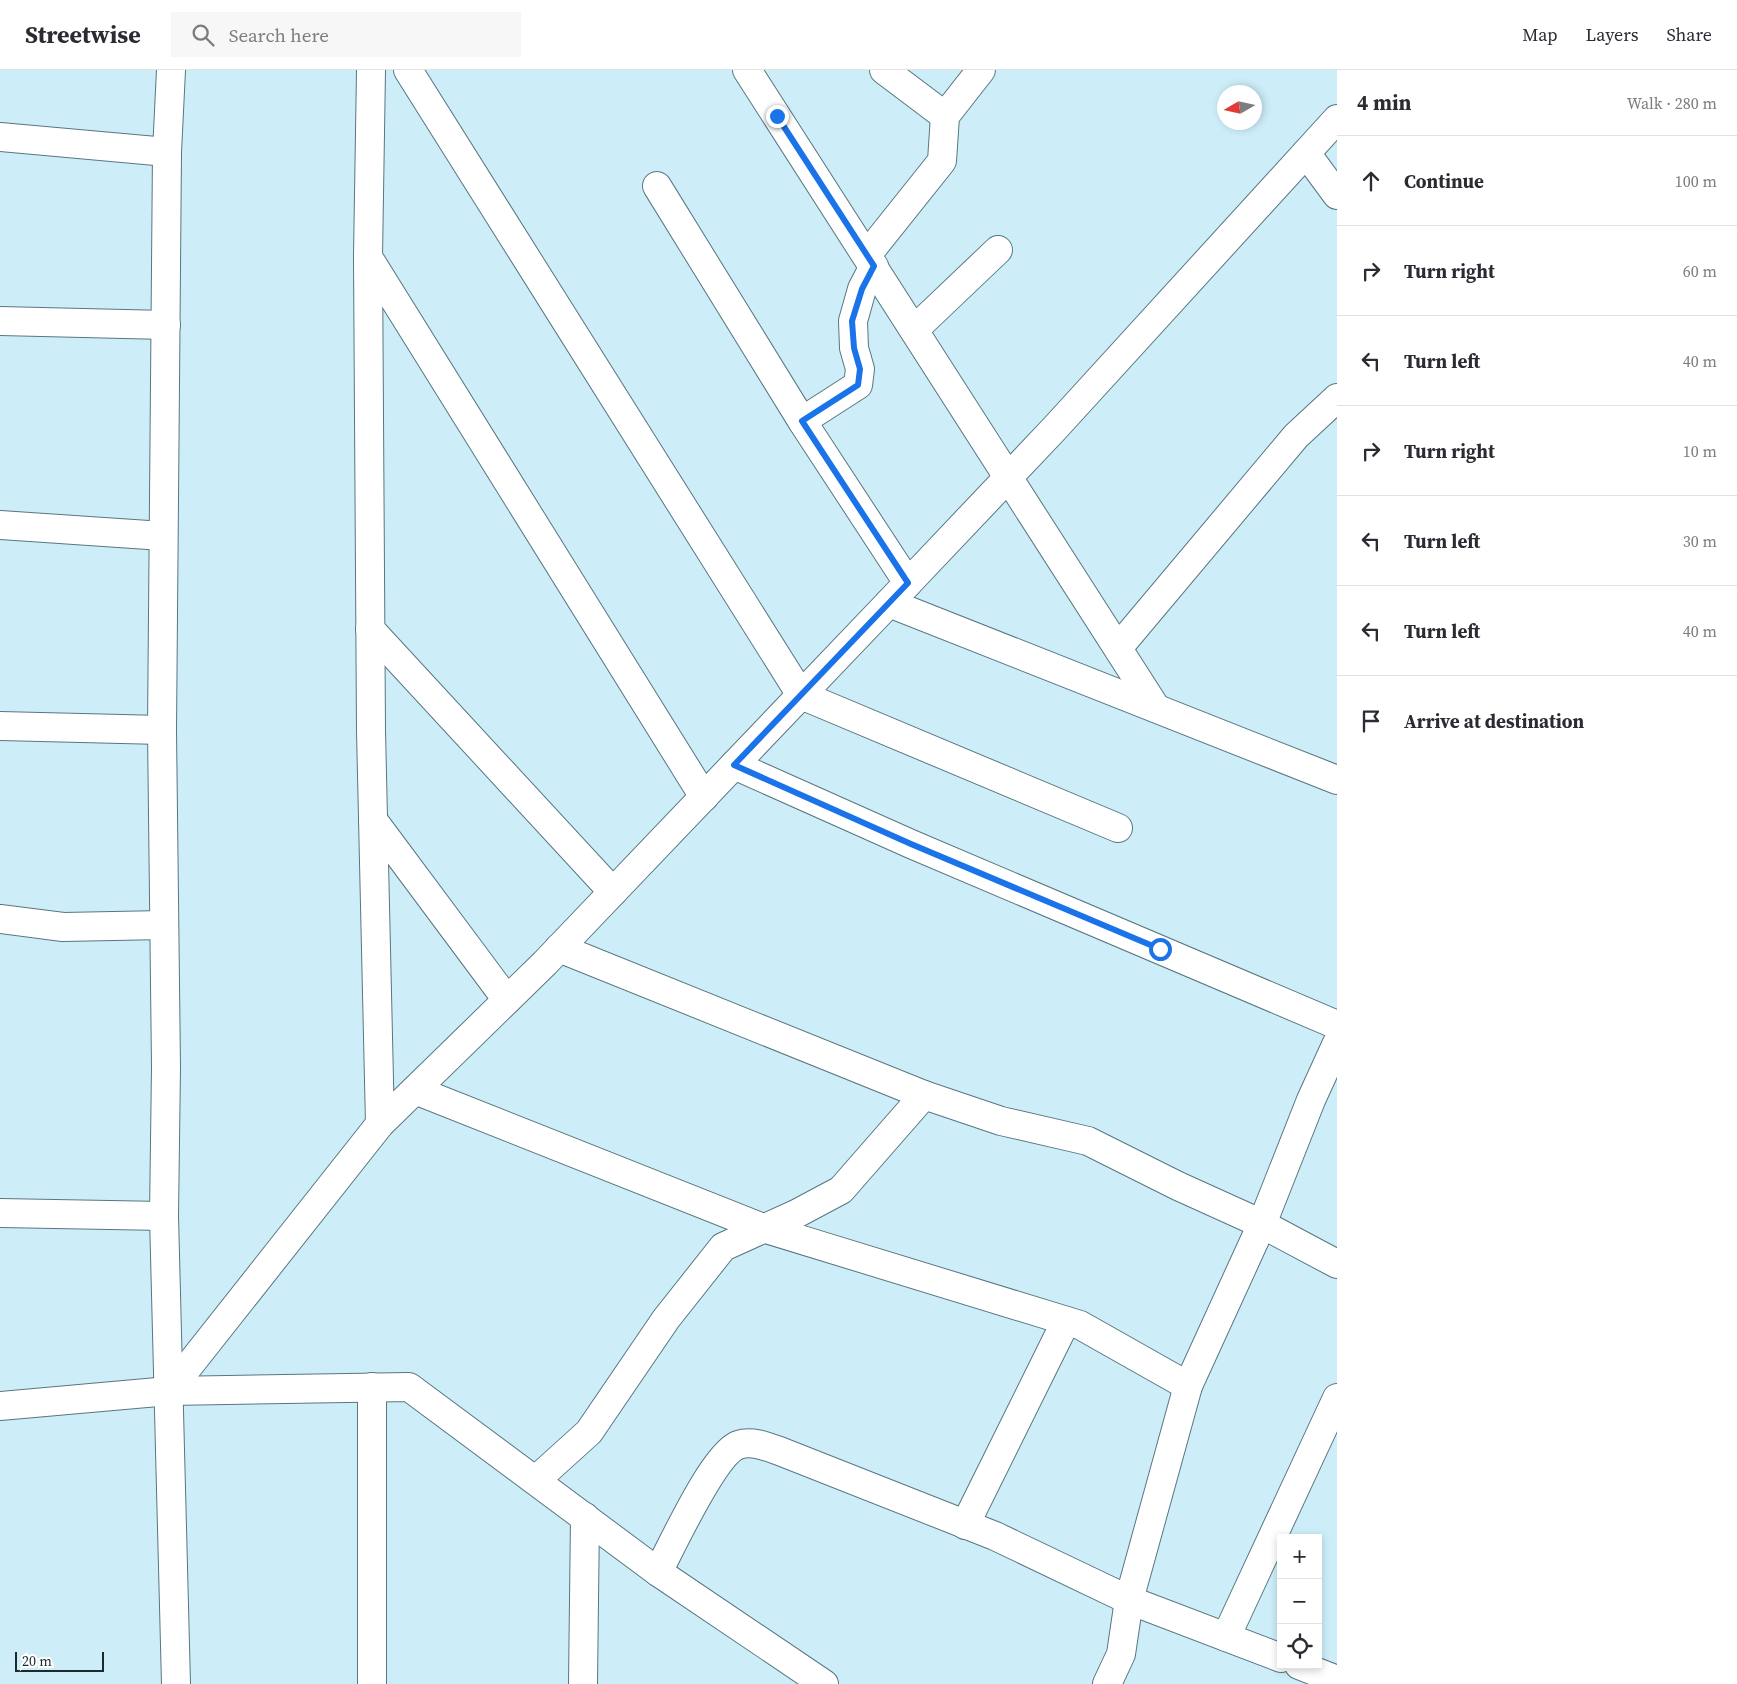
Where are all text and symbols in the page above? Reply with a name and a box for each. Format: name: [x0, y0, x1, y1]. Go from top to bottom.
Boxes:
search box: [171, 12, 521, 57]
text: Streetwise: [25, 18, 141, 51]
icon: search: [189, 21, 217, 49]
text: Search here: [229, 22, 329, 48]
text: Map: [1522, 22, 1557, 47]
text: Layers: [1585, 22, 1638, 47]
text: Share: [1666, 22, 1712, 47]
north arrow: [1217, 85, 1262, 130]
text: 4 min: [1357, 88, 1412, 117]
text: Walk · 280 m: [1627, 92, 1717, 114]
route end: [766, 105, 789, 128]
icon: ahead: [1357, 167, 1385, 195]
text: Continue: [1404, 168, 1484, 194]
text: 100 m: [1675, 170, 1717, 192]
icon: right: [1357, 257, 1385, 285]
text: Turn right: [1404, 258, 1495, 284]
text: 60 m: [1683, 260, 1717, 282]
icon: left: [1357, 347, 1385, 375]
text: Turn left: [1404, 348, 1480, 374]
text: 40 m: [1683, 350, 1717, 372]
icon: right: [1357, 437, 1385, 465]
text: Turn right: [1404, 438, 1495, 464]
text: 10 m: [1683, 440, 1717, 462]
icon: left: [1357, 527, 1385, 555]
text: Turn left: [1404, 528, 1480, 554]
text: 30 m: [1683, 530, 1717, 552]
icon: left: [1357, 617, 1385, 645]
text: Turn left: [1404, 618, 1480, 644]
text: 40 m: [1683, 620, 1717, 642]
icon: arrive: [1357, 707, 1385, 735]
text: Arrive at destination: [1404, 708, 1584, 734]
route start: [1149, 938, 1172, 961]
map controls: [1277, 1534, 1322, 1669]
button: +: [1277, 1534, 1322, 1579]
button: −: [1277, 1579, 1322, 1624]
button: locate: [1277, 1624, 1322, 1669]
scale bar: [15, 1649, 104, 1672]
text: 20 m: [22, 1651, 52, 1671]

